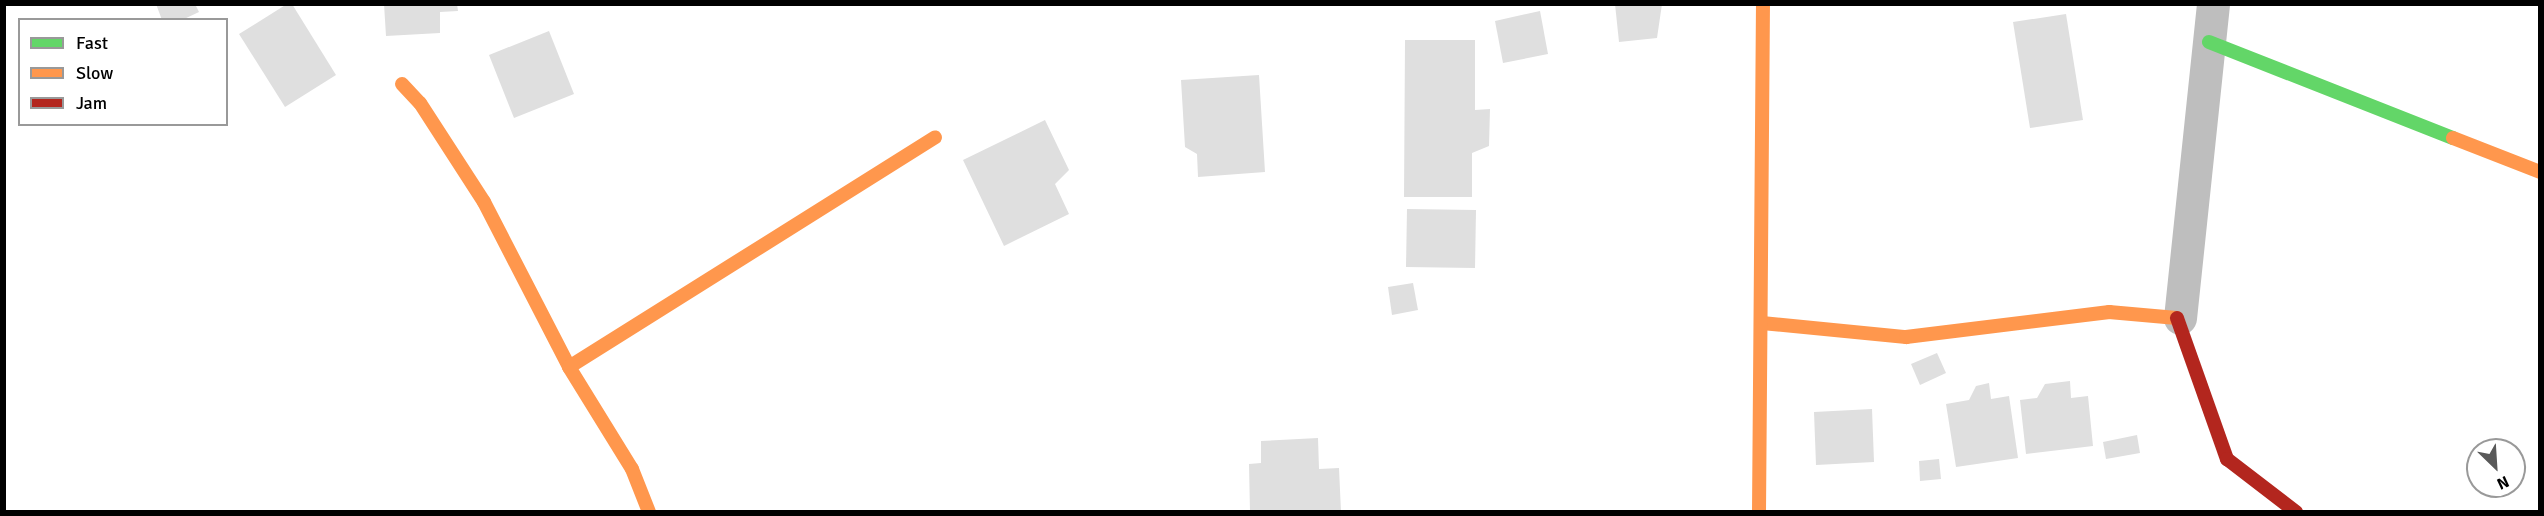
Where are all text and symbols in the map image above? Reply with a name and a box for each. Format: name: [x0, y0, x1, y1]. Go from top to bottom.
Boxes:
legend: [18, 18, 228, 126]
text: Fast: [76, 32, 108, 54]
text: Slow: [76, 62, 113, 84]
text: Jam: [76, 92, 107, 114]
north arrow: [2466, 438, 2526, 498]
text: N: [2493, 471, 2512, 494]

